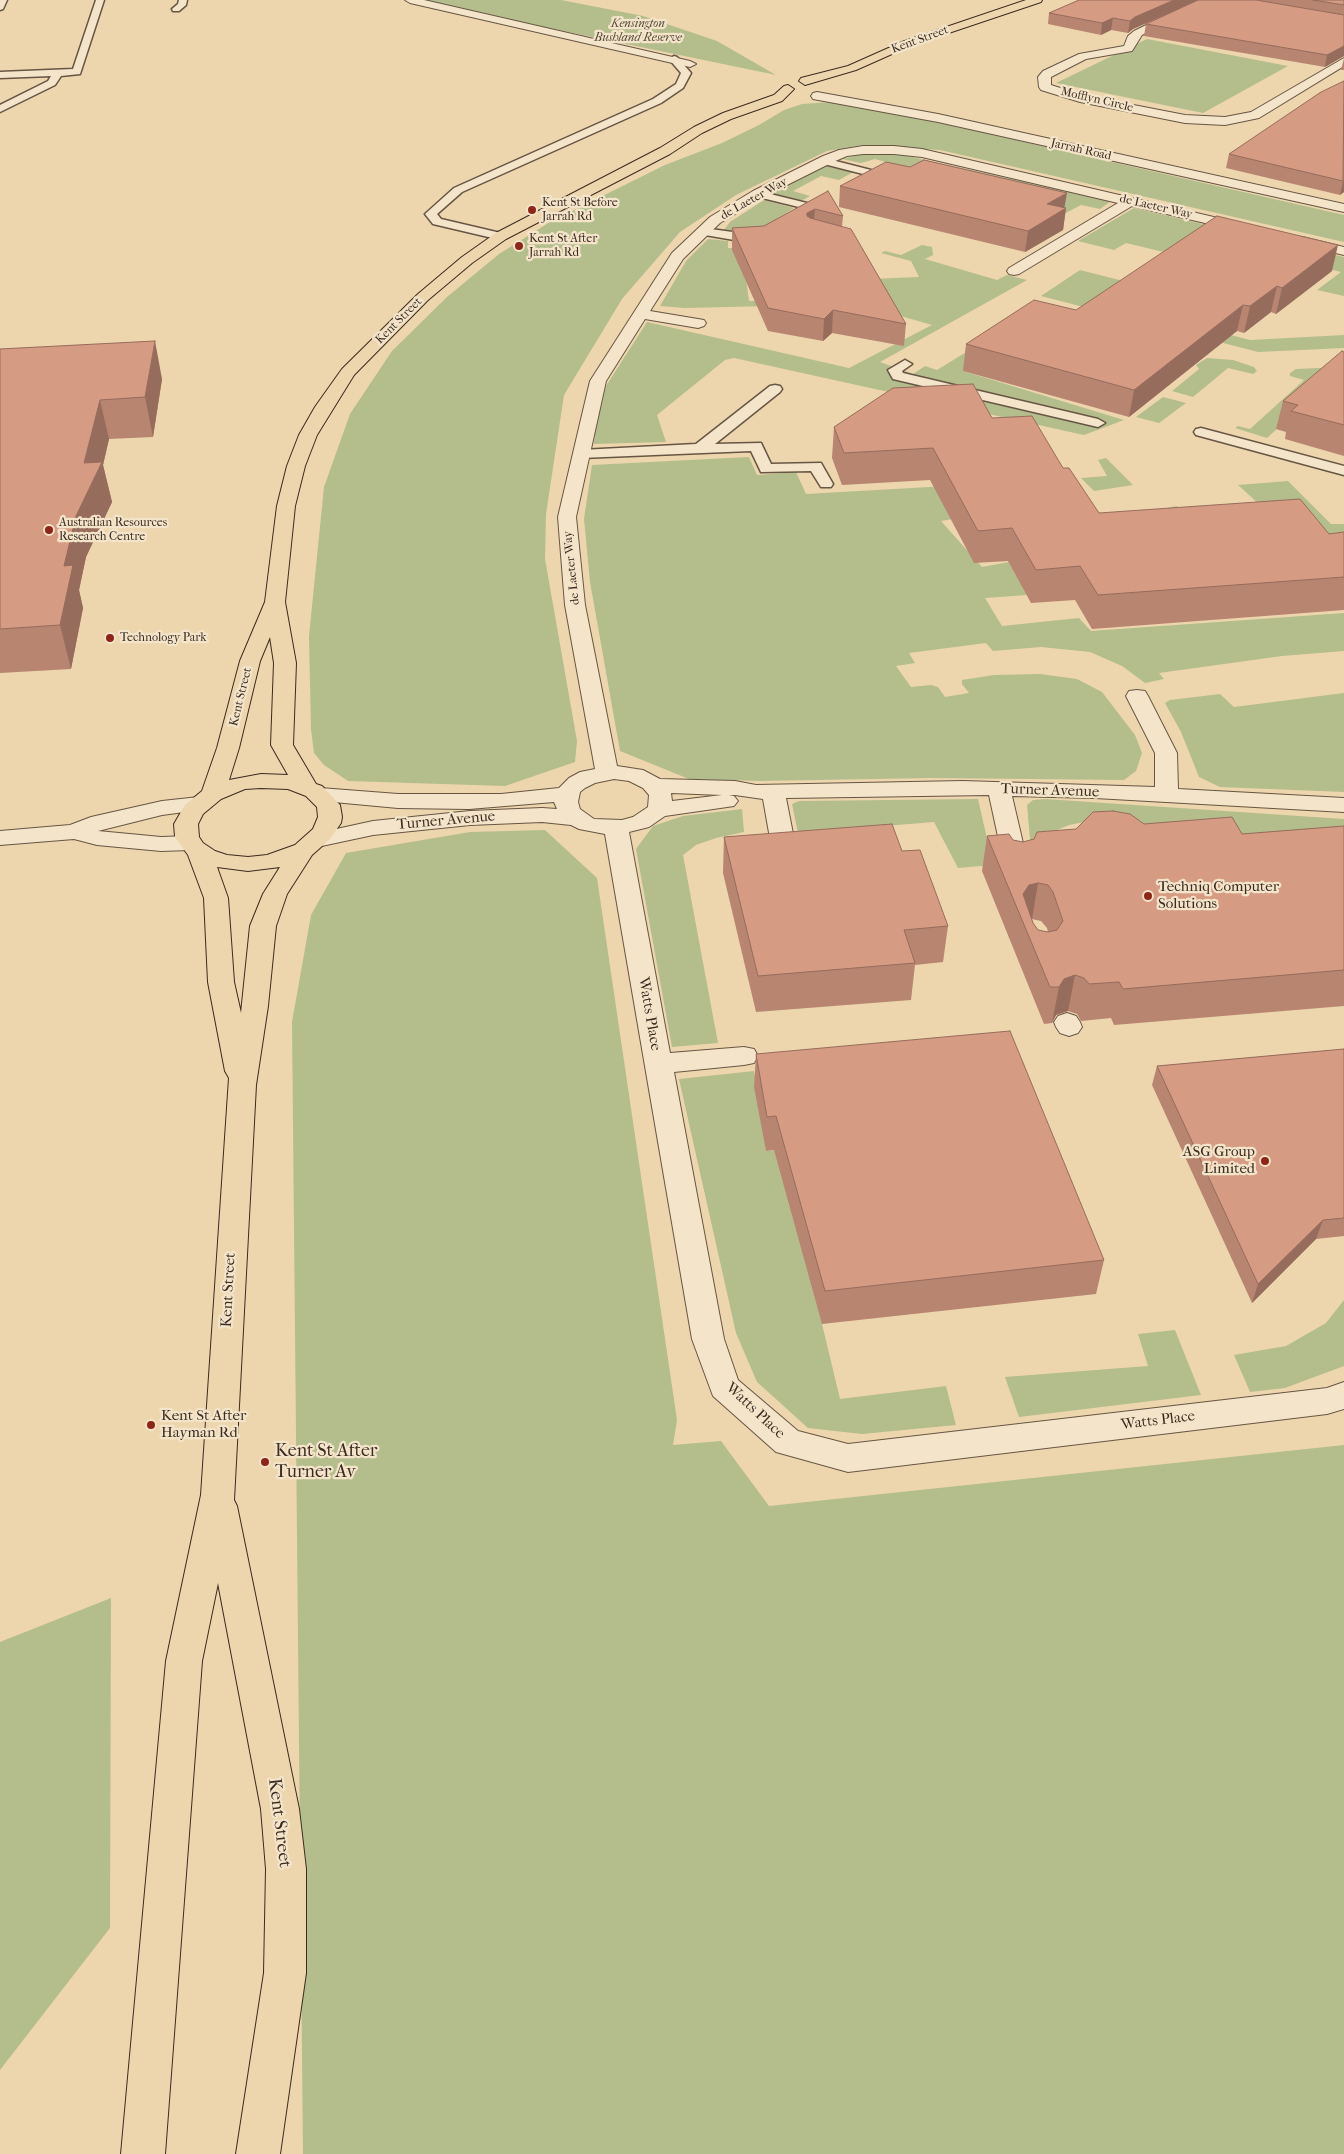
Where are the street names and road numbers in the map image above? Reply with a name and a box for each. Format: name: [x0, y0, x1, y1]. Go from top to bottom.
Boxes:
street label: Kent Street: [889, 23, 951, 57]
street label: Mofflyn Circle: [1059, 85, 1135, 115]
street label: Jarrah Road: [1049, 136, 1113, 164]
street label: de Laeter Way: [718, 175, 790, 223]
street label: de Laeter Way: [1118, 192, 1194, 222]
street label: Kent Street: [373, 295, 425, 347]
street label: de Laeter Way: [561, 530, 583, 606]
street label: Kent Street: [227, 666, 255, 728]
street label: Turner Avenue: [1000, 780, 1100, 802]
street label: Turner Avenue: [396, 808, 496, 834]
street label: Watts Place: [634, 976, 664, 1052]
street label: Kent Street: [218, 1252, 240, 1328]
street label: Watts Place: [722, 1379, 788, 1443]
street label: Watts Place: [1120, 1408, 1196, 1434]
street label: Kent Street: [263, 1777, 295, 1869]

